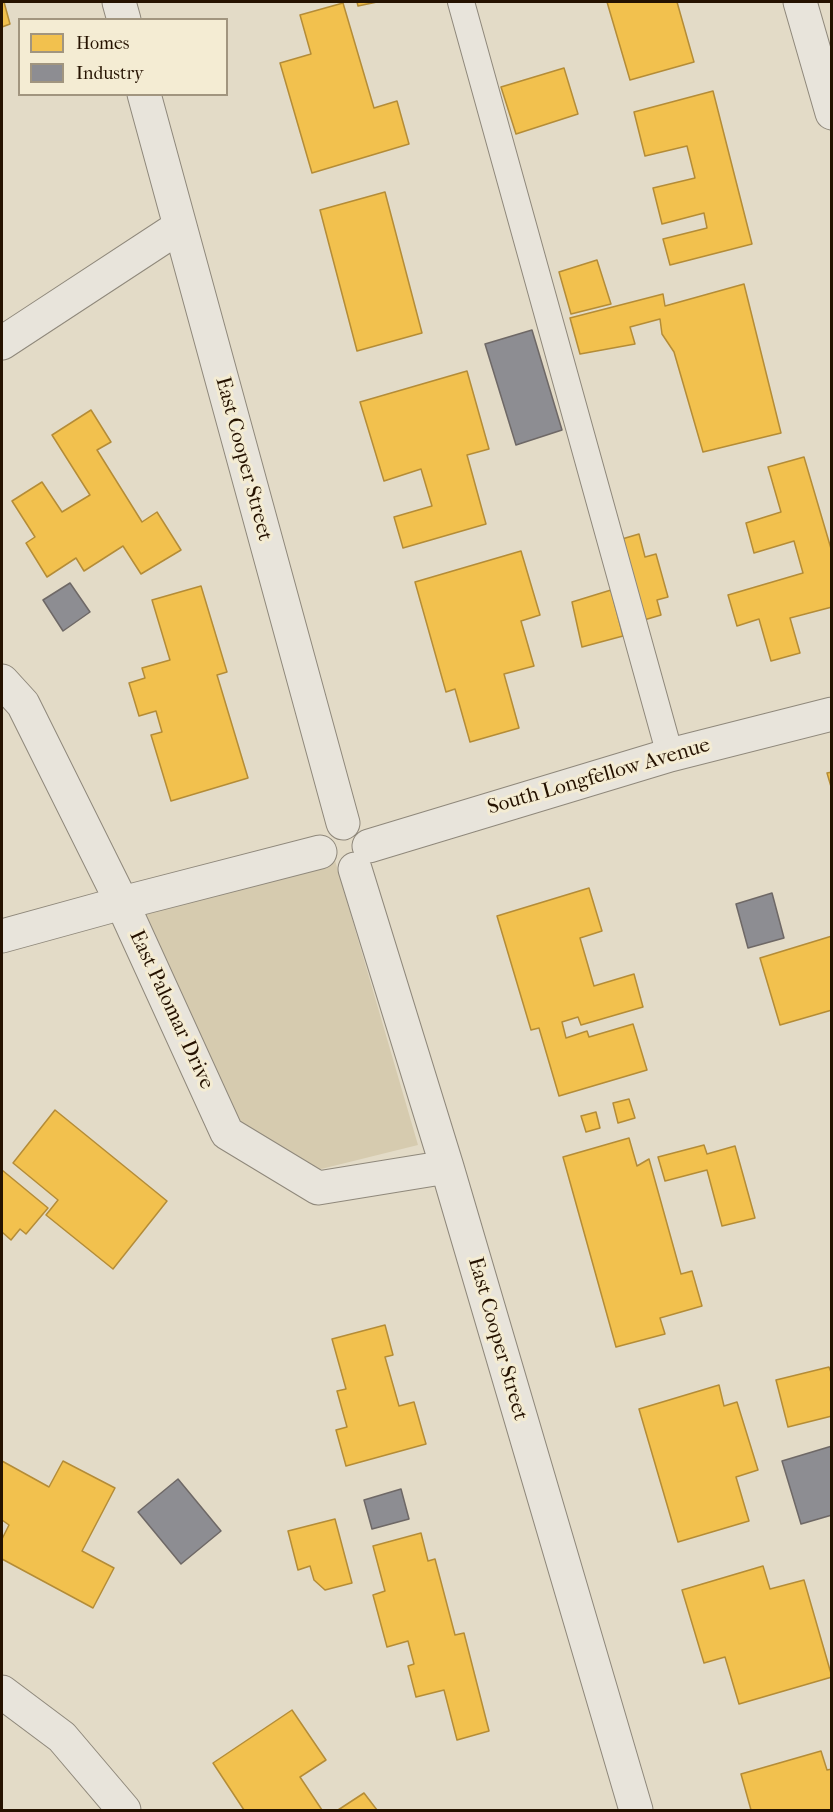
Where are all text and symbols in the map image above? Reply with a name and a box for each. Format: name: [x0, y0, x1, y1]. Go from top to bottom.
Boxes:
legend: [18, 18, 228, 96]
text: Homes: [76, 33, 130, 54]
text: Industry: [76, 63, 144, 84]
street label: East Cooper Street: [209, 374, 277, 544]
street label: South Longfellow Avenue: [485, 733, 713, 821]
street label: East Palomar Drive: [123, 926, 219, 1094]
street label: East Cooper Street: [462, 1255, 532, 1423]

